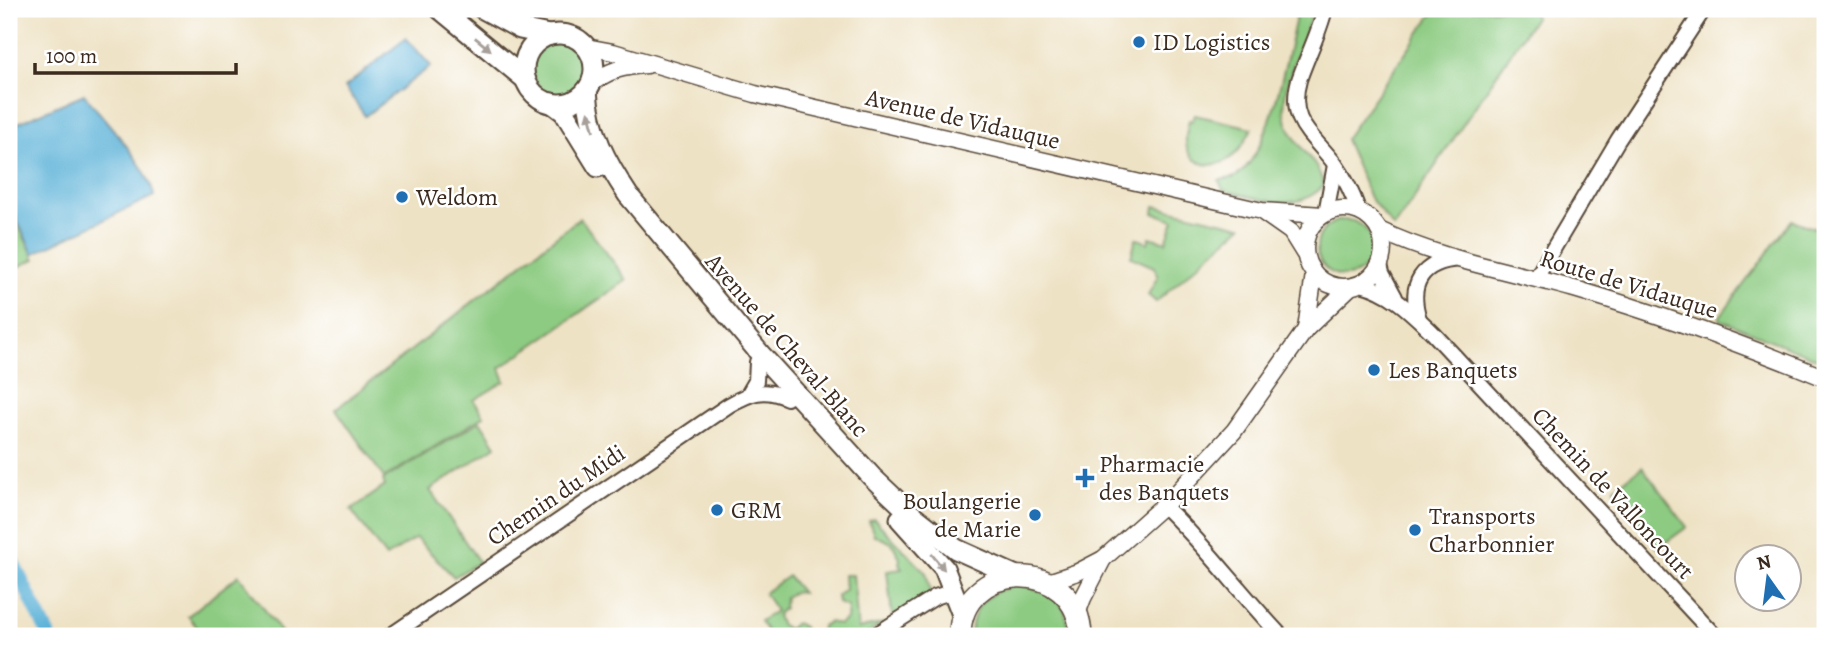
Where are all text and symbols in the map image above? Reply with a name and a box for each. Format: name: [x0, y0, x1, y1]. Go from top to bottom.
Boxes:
place label: ID Logistics: [1153, 26, 1270, 58]
scale bar: [35, 32, 236, 76]
marker: ID Logistics: [1131, 34, 1147, 50]
one-way arrow: [474, 36, 491, 51]
text: 100 m: [46, 42, 97, 70]
street label: Avenue de Vidauque: [862, 81, 1063, 157]
one-way arrow: [585, 110, 596, 132]
place label: Weldom: [415, 181, 498, 213]
marker: Weldom: [394, 189, 410, 205]
street label: Route de Vidauque: [1536, 242, 1722, 326]
street label: Avenue de Cheval-Blanc: [698, 246, 876, 444]
place label: Les Banquets: [1388, 354, 1518, 386]
marker: Les Banquets: [1366, 362, 1382, 378]
street label: Chemin de Valloncourt: [1525, 400, 1701, 586]
street label: Chemin du Midi: [481, 437, 631, 553]
place label: Pharmacie des Banquets: [1099, 448, 1229, 508]
marker: Pharmacie des Banquets: [1077, 470, 1093, 486]
place label: Boulangerie de Marie: [902, 485, 1021, 545]
place label: GRM: [731, 494, 782, 526]
place label: Transports Charbonnier: [1429, 500, 1554, 560]
marker: GRM: [709, 502, 725, 518]
marker: Boulangerie de Marie: [1027, 507, 1043, 523]
marker: Transports Charbonnier: [1407, 522, 1423, 538]
north arrow: [1732, 544, 1802, 614]
text: N: [1754, 548, 1774, 577]
one-way arrow: [930, 553, 945, 570]

